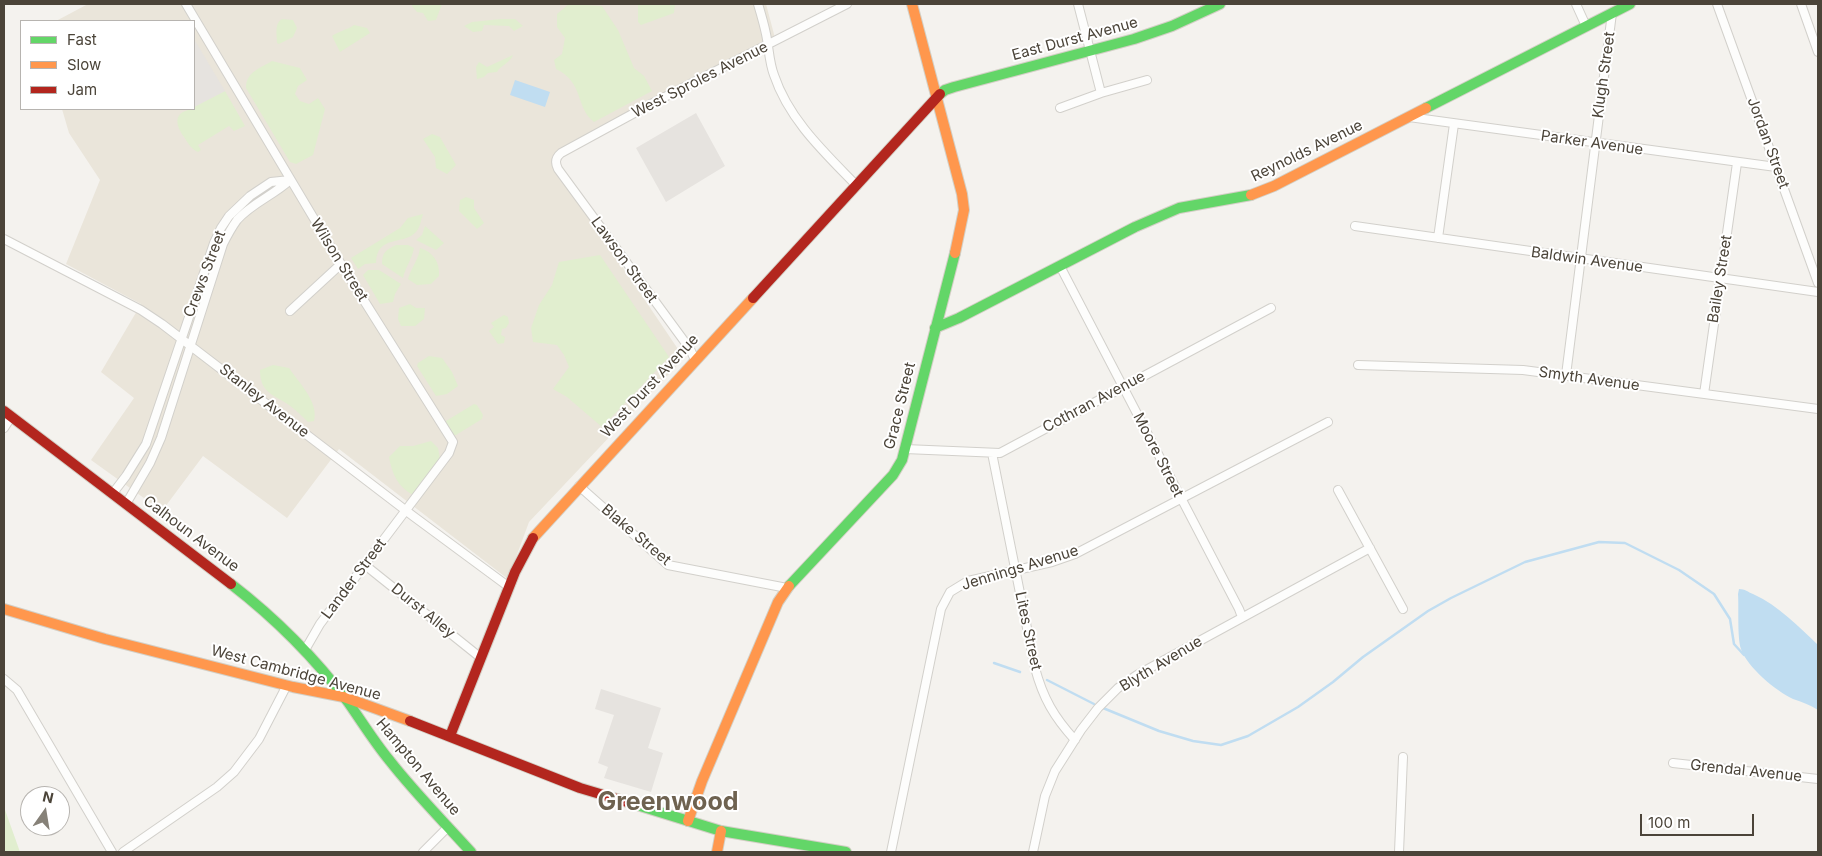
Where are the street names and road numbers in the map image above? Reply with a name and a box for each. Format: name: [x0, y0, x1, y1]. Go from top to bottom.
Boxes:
street label: East Durst Avenue: [1010, 14, 1140, 64]
street label: Klugh Street: [1589, 31, 1619, 119]
street label: West Sproles Avenue: [629, 38, 771, 122]
street label: Jordan Street: [1743, 95, 1793, 191]
street label: Reynolds Avenue: [1248, 116, 1366, 186]
street label: Parker Avenue: [1540, 127, 1644, 159]
street label: Lawson Street: [587, 214, 661, 306]
street label: Wilson Street: [306, 215, 372, 305]
street label: Crews Street: [180, 228, 230, 320]
street label: Bailey Street: [1704, 234, 1736, 324]
street label: Baldwin Avenue: [1530, 243, 1644, 277]
street label: West Durst Avenue: [597, 331, 703, 441]
street label: Stanley Avenue: [215, 360, 313, 442]
street label: Grace Street: [880, 361, 920, 451]
street label: Smyth Avenue: [1537, 363, 1641, 395]
street label: Cothran Avenue: [1040, 367, 1148, 437]
street label: Moore Street: [1129, 410, 1187, 500]
street label: Calhoun Avenue: [139, 492, 243, 576]
street label: Blake Street: [598, 501, 674, 569]
street label: Lander Street: [318, 535, 390, 623]
street label: Jennings Avenue: [959, 542, 1081, 594]
street label: Durst Alley: [387, 580, 459, 642]
street label: Lites Street: [1011, 590, 1045, 672]
street label: Blyth Avenue: [1117, 632, 1205, 696]
street label: West Cambridge Avenue: [209, 642, 383, 704]
street label: Hampton Avenue: [372, 715, 464, 819]
street label: Grendal Avenue: [1689, 756, 1803, 786]

